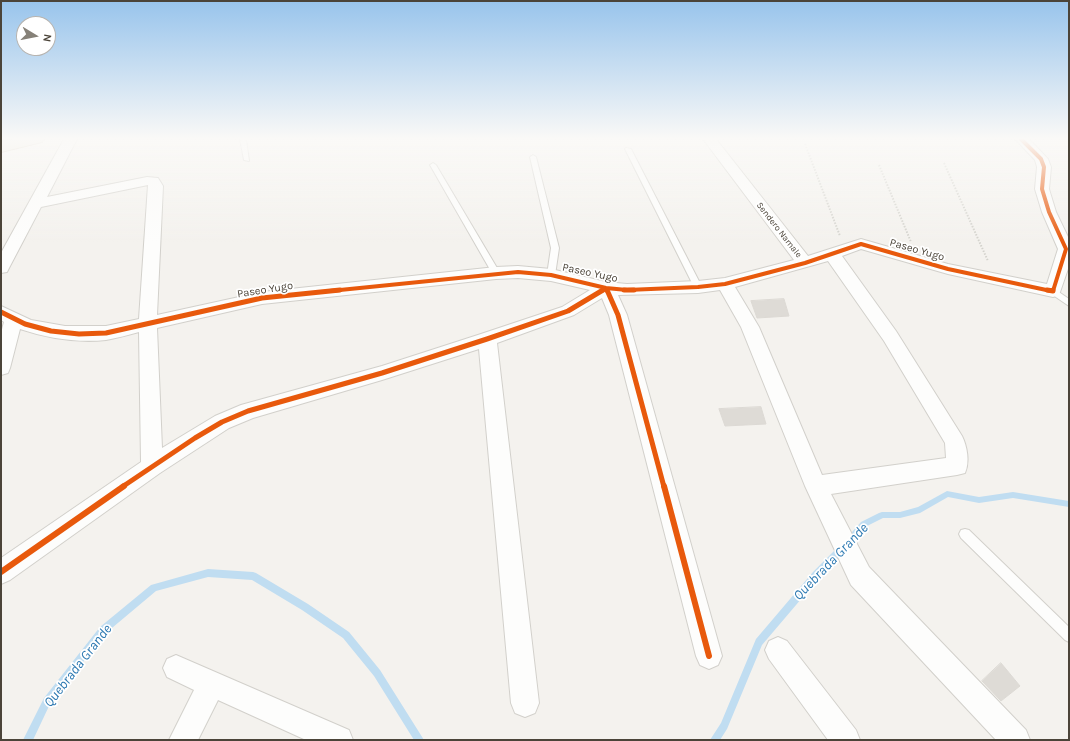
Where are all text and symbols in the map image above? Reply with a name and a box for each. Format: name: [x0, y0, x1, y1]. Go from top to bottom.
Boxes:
north arrow: [16, 16, 56, 56]
text: N: [40, 33, 54, 43]
street label: Sendero Namale: [754, 200, 804, 260]
street label: Paseo Yugo: [888, 236, 946, 264]
street label: Paseo Yugo: [561, 261, 619, 285]
street label: Paseo Yugo: [236, 279, 294, 301]
water label: Quebrada Grande: [790, 520, 872, 604]
water label: Quebrada Grande: [40, 621, 116, 711]

